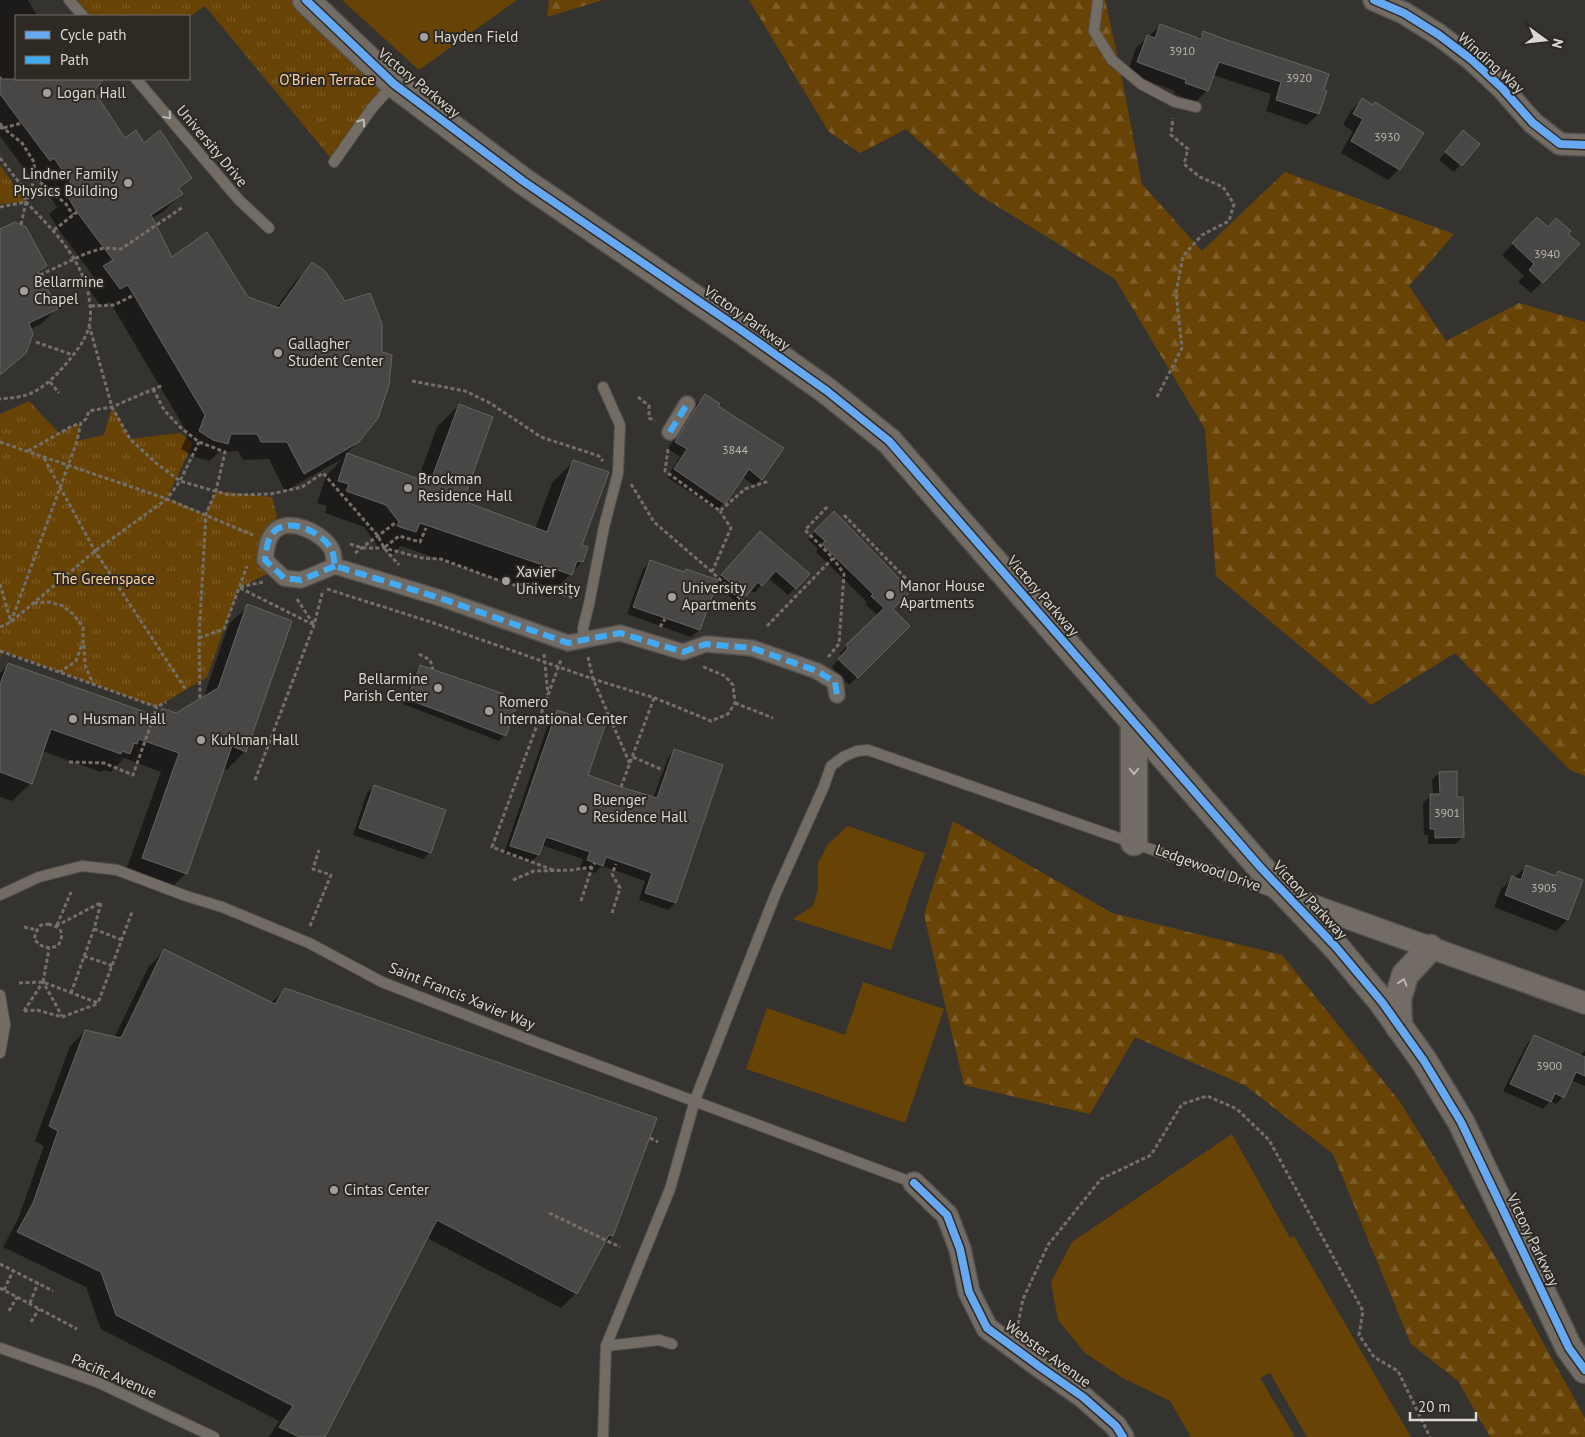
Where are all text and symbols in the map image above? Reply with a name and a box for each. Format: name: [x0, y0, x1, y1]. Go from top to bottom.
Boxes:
legend: [15, 15, 190, 80]
north arrow: [1520, 15, 1570, 65]
text: Cycle path: [60, 25, 126, 44]
place label: Hayden Field: [434, 27, 518, 46]
street label: Winding Way: [1454, 28, 1529, 97]
marker: Hayden Field: [418, 31, 430, 43]
text: N: [1548, 37, 1567, 50]
street label: Victory Parkway: [373, 43, 464, 122]
house number: 3910: [1169, 43, 1196, 58]
text: Path: [60, 50, 89, 69]
park label: O’Brien Terrace: [279, 70, 375, 89]
house number: 3920: [1286, 70, 1313, 85]
place label: Logan Hall: [57, 83, 127, 102]
marker: Logan Hall: [41, 87, 53, 99]
street label: University Drive: [173, 101, 252, 191]
one-way arrow: [162, 110, 170, 119]
one-way arrow: [356, 118, 365, 128]
house number: 3930: [1374, 129, 1401, 144]
place label: Lindner Family Physics Building: [13, 164, 118, 200]
marker: Lindner Family Physics Building: [122, 177, 134, 189]
house number: 3940: [1534, 246, 1561, 261]
place label: Bellarmine Chapel: [34, 272, 104, 308]
street label: Victory Parkway: [700, 280, 794, 354]
marker: Bellarmine Chapel: [18, 285, 30, 297]
place label: Gallagher Student Center: [288, 334, 384, 370]
marker: Gallagher Student Center: [272, 347, 284, 359]
house number: 3844: [722, 442, 749, 457]
place label: Brockman Residence Hall: [418, 469, 513, 505]
marker: Brockman Residence Hall: [402, 482, 414, 494]
street label: Victory Parkway: [1002, 551, 1084, 640]
place label: Xavier University: [516, 562, 580, 598]
park label: The Greenspace: [53, 569, 155, 588]
marker: Xavier University: [500, 575, 512, 587]
place label: Manor House Apartments: [900, 576, 985, 612]
place label: University Apartments: [682, 578, 756, 614]
marker: Manor House Apartments: [884, 589, 896, 601]
marker: University Apartments: [666, 591, 678, 603]
place label: Bellarmine Parish Center: [344, 669, 428, 705]
marker: Bellarmine Parish Center: [432, 682, 444, 694]
place label: Romero International Center: [499, 692, 628, 728]
marker: Romero International Center: [483, 705, 495, 717]
place label: Husman Hall: [83, 709, 166, 728]
marker: Husman Hall: [67, 713, 79, 725]
place label: Kuhlman Hall: [211, 730, 299, 749]
marker: Kuhlman Hall: [195, 734, 207, 746]
one-way arrow: [1129, 767, 1139, 775]
place label: Buenger Residence Hall: [593, 790, 688, 826]
marker: Buenger Residence Hall: [577, 803, 589, 815]
house number: 3901: [1434, 805, 1460, 820]
street label: Ledgewood Drive: [1153, 840, 1263, 895]
street label: Victory Parkway: [1268, 856, 1352, 943]
house number: 3905: [1531, 880, 1557, 895]
street label: Saint Francis Xavier Way: [386, 957, 538, 1034]
one-way arrow: [1397, 979, 1407, 987]
house number: 3900: [1536, 1058, 1563, 1073]
place label: Cintas Center: [344, 1180, 429, 1199]
marker: Cintas Center: [328, 1184, 340, 1196]
street label: Victory Parkway: [1502, 1189, 1564, 1289]
street label: Webster Avenue: [1002, 1316, 1095, 1391]
street label: Pacific Avenue: [69, 1349, 160, 1402]
scale bar: [1410, 1390, 1476, 1422]
text: 20 m: [1418, 1397, 1451, 1416]

